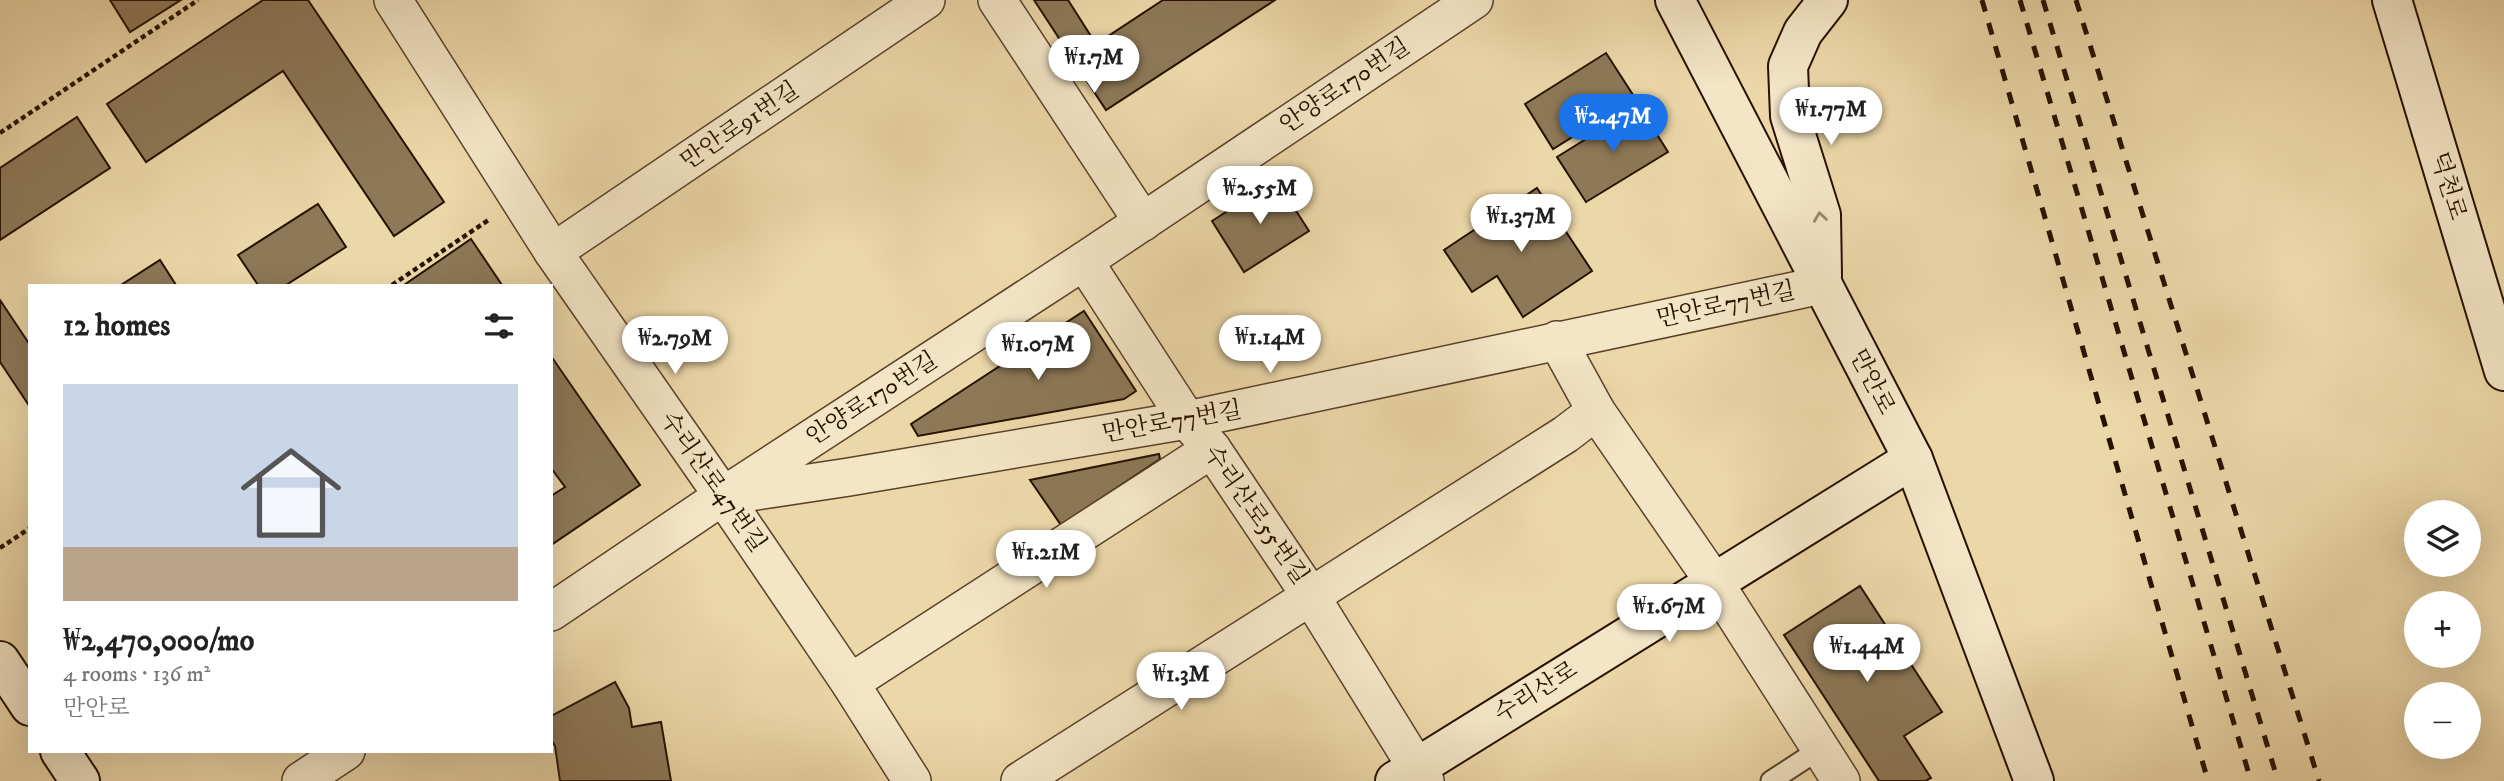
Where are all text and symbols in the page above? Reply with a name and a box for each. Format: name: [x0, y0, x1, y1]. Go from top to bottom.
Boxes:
street label: 안양로170번길: [1274, 32, 1416, 140]
pin: ₩1.7M: [1045, 36, 1143, 95]
text: ₩1.7M: [1064, 43, 1124, 72]
street label: 만안로91번길: [675, 75, 805, 177]
pin: ₩1.77M: [1774, 88, 1888, 147]
pin: ₩2.47M: [1556, 94, 1670, 154]
text: ₩1.77M: [1795, 95, 1867, 124]
text: ₩2.47M: [1575, 102, 1651, 131]
street label: 덕천로: [2423, 148, 2473, 224]
pin: ₩2.55M: [1203, 166, 1317, 226]
text: ₩2.55M: [1223, 174, 1297, 203]
pin: ₩1.37M: [1464, 194, 1578, 254]
text: ₩1.37M: [1486, 202, 1556, 231]
one-way arrow: [1812, 211, 1827, 223]
street label: 만안로77번길: [1654, 276, 1798, 334]
icon: filters: [480, 307, 518, 345]
text: 12 homes: [63, 308, 170, 345]
pin: ₩2.79M: [618, 316, 732, 376]
pin: ₩1.14M: [1213, 316, 1327, 375]
pin: ₩1.07M: [981, 322, 1095, 382]
text: ₩1.14M: [1235, 323, 1305, 352]
text: ₩2.79M: [638, 324, 712, 353]
text: ₩1.07M: [1002, 330, 1074, 359]
street label: 만안로: [1843, 344, 1901, 420]
street label: 안양로170번길: [801, 345, 943, 453]
street label: 만안로77번길: [1100, 395, 1244, 449]
street label: 수리산로47번길: [653, 406, 773, 558]
icon: home: [228, 430, 354, 556]
street label: 수리산로55번길: [1197, 440, 1315, 590]
map controls: [2404, 500, 2481, 759]
button: layers: [2404, 500, 2481, 577]
pin: ₩1.21M: [989, 530, 1103, 590]
text: ₩1.21M: [1012, 538, 1080, 567]
pin: ₩1.67M: [1612, 584, 1726, 644]
button: +: [2404, 591, 2481, 668]
text: ₩1.67M: [1633, 592, 1705, 621]
text: ₩2,470,000/mo: [63, 623, 254, 660]
pin: ₩1.44M: [1810, 624, 1924, 684]
text: ₩1.44M: [1829, 632, 1905, 661]
pin: ₩1.3M: [1132, 652, 1230, 712]
street label: 수리산로: [1489, 655, 1583, 729]
text: 4 rooms · 136 m²: [63, 660, 210, 689]
text: ₩1.3M: [1152, 660, 1210, 689]
button: −: [2404, 682, 2481, 759]
text: 만안로: [63, 694, 130, 723]

